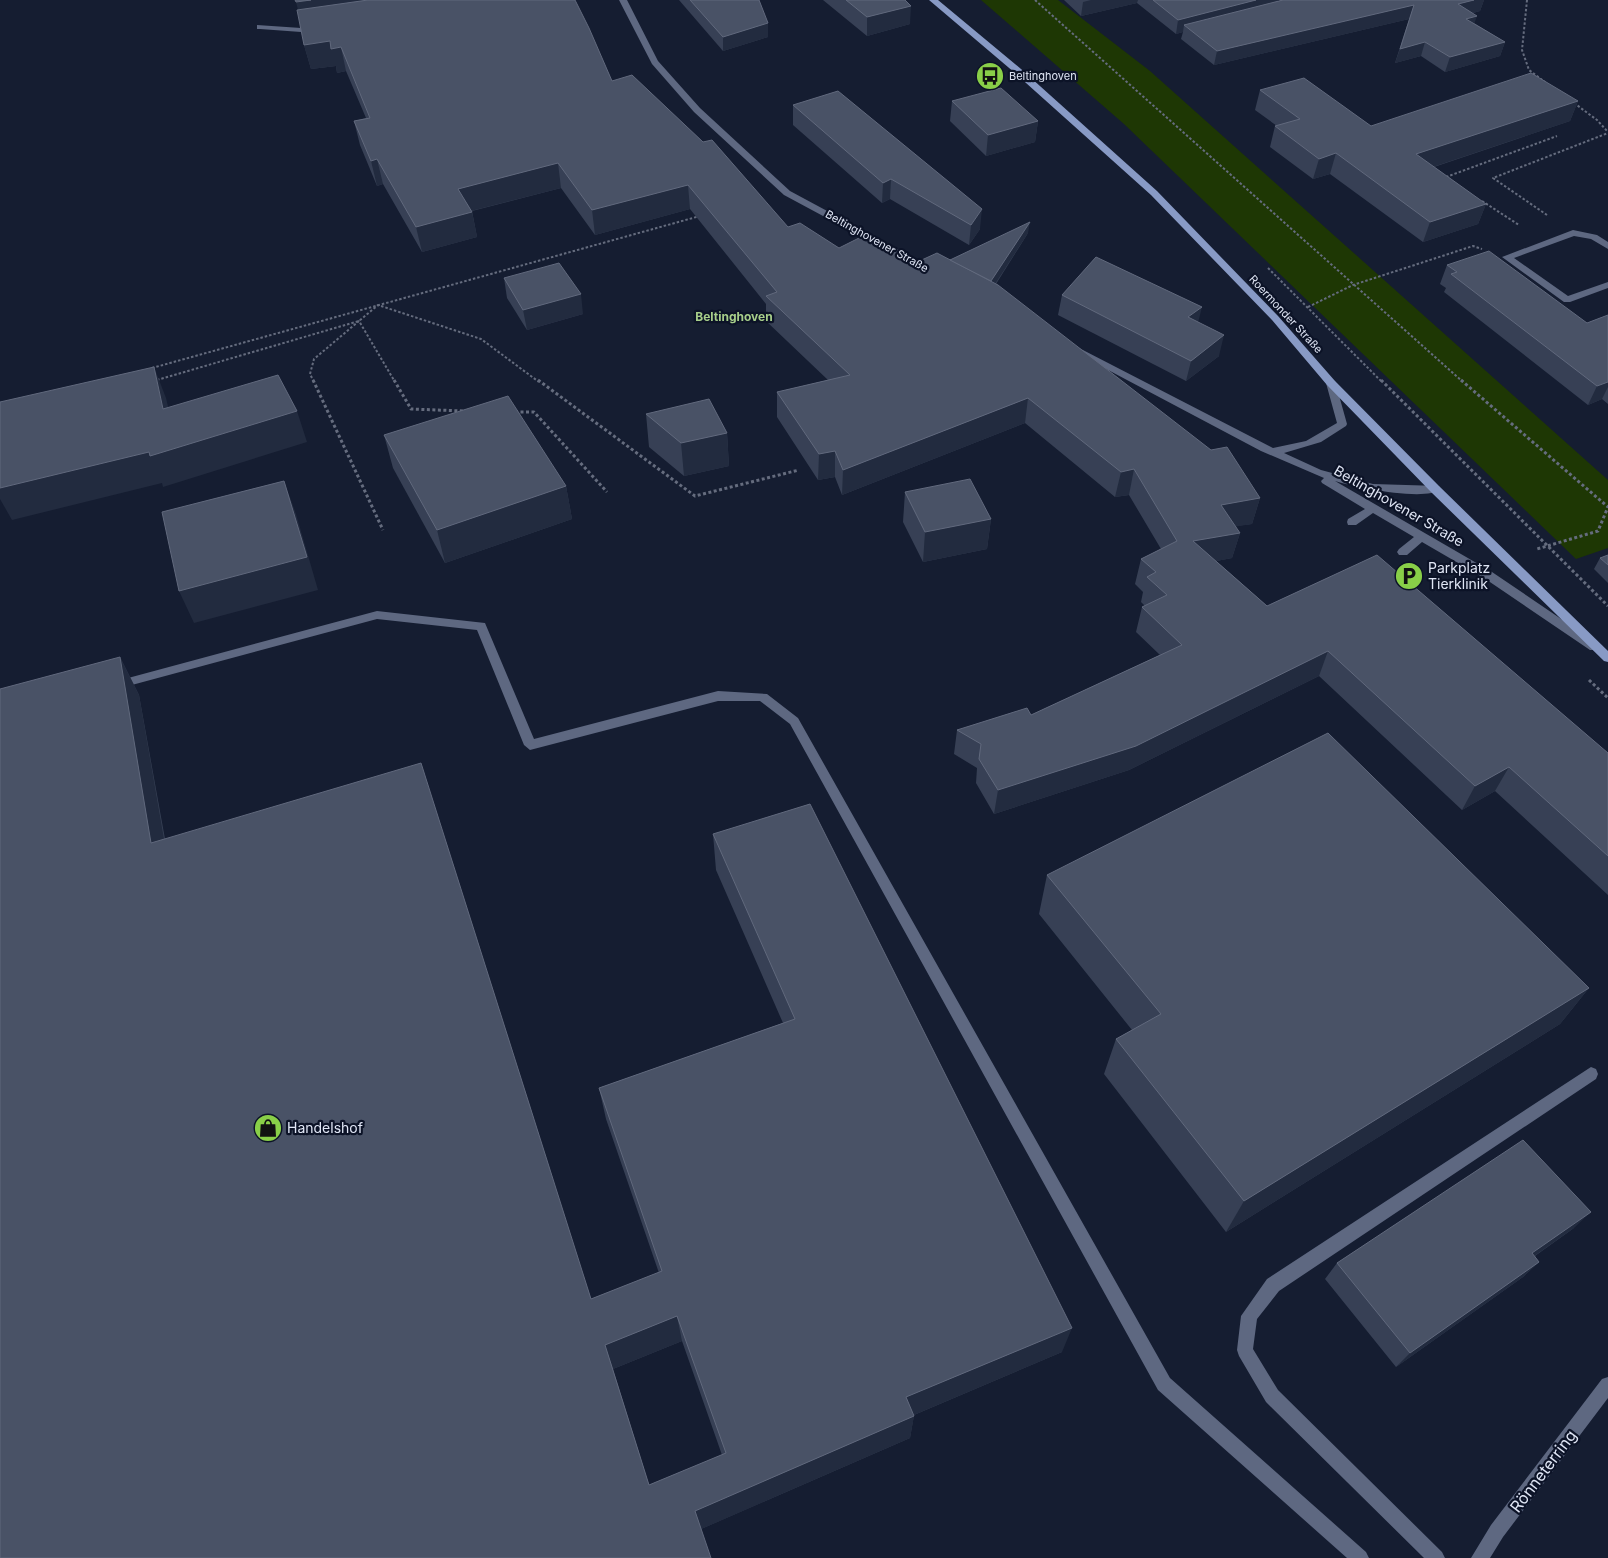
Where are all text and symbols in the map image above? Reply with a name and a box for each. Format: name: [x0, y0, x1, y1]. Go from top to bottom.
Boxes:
bus stop icon: Beltinghoven: [975, 61, 1005, 91]
place label: Beltinghoven: [1009, 69, 1077, 83]
street label: Beltinghovener Straße: [823, 207, 931, 275]
street label: Roermonder Straße: [1246, 272, 1326, 356]
district label: Beltinghoven: [695, 309, 773, 324]
street label: Beltinghovener Straße: [1331, 461, 1467, 550]
place label: Parkplatz Tierklinik: [1428, 559, 1490, 592]
parking icon: Parkplatz Tierklinik: [1394, 561, 1424, 591]
shop icon: Handelshof: [253, 1113, 283, 1143]
place label: Handelshof: [287, 1119, 363, 1136]
street label: Rönneterring: [1506, 1426, 1580, 1516]

